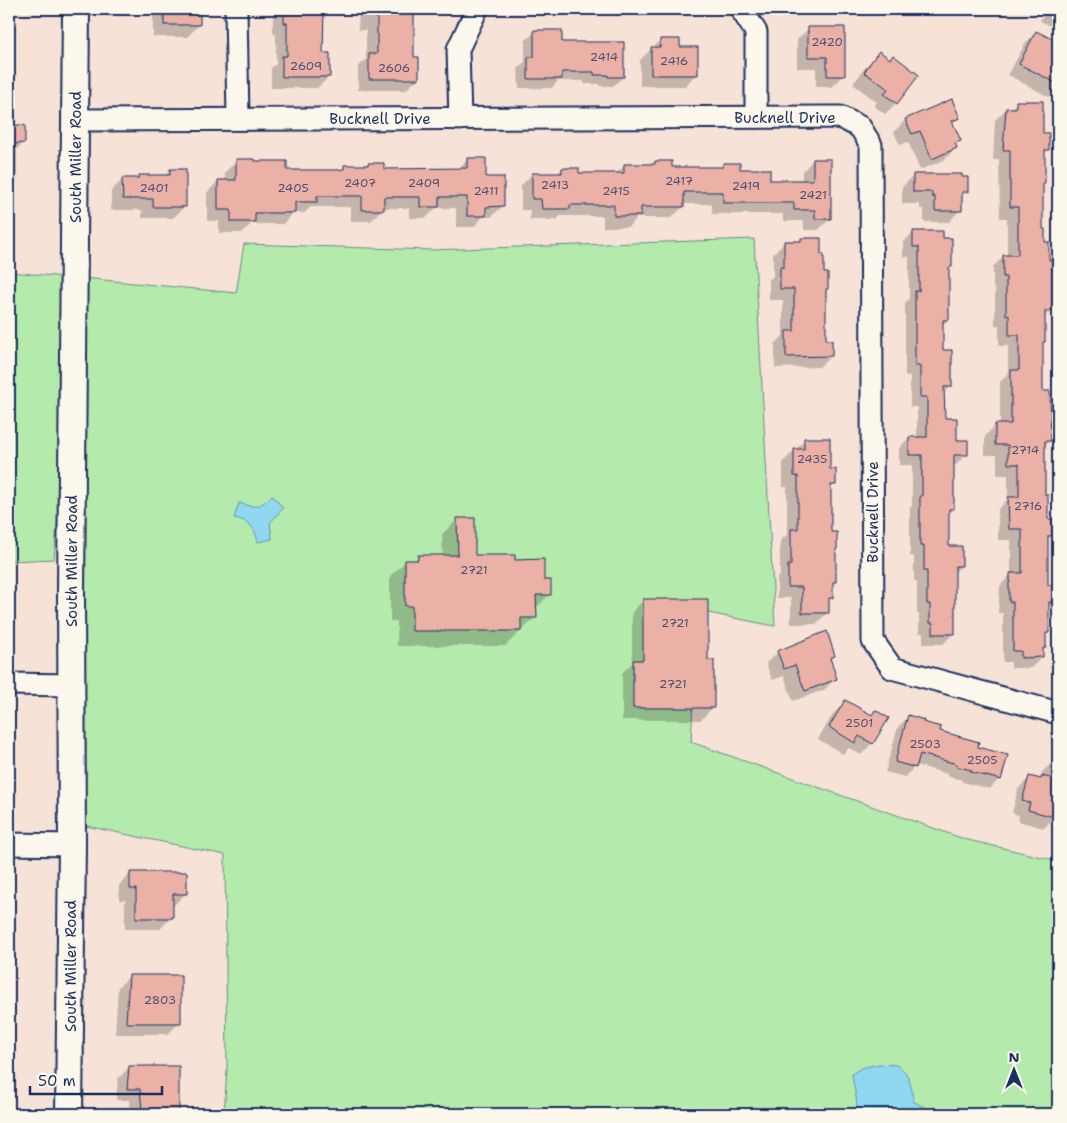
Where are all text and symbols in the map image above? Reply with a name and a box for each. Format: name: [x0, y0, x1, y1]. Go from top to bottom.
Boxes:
house number: 2420: [811, 34, 843, 50]
house number: 2414: [590, 49, 618, 65]
house number: 2416: [660, 53, 688, 69]
house number: 2609: [290, 58, 322, 74]
house number: 2606: [378, 60, 410, 76]
street label: South Miller Road: [66, 90, 86, 223]
street label: Bucknell Drive: [734, 108, 836, 128]
street label: Bucknell Drive: [329, 109, 431, 129]
house number: 2417: [665, 173, 693, 189]
house number: 2407: [344, 175, 376, 191]
house number: 2409: [408, 175, 440, 191]
house number: 2413: [541, 177, 569, 193]
house number: 2419: [732, 178, 760, 194]
house number: 2401: [140, 180, 168, 196]
house number: 2405: [277, 180, 309, 196]
house number: 2411: [473, 183, 499, 199]
house number: 2415: [602, 183, 630, 199]
house number: 2421: [799, 187, 827, 203]
house number: 2714: [1011, 442, 1039, 458]
house number: 2435: [797, 451, 827, 467]
street label: Bucknell Drive: [863, 461, 883, 563]
street label: South Miller Road: [62, 494, 82, 627]
house number: 2716: [1014, 498, 1042, 514]
house number: 2721: [460, 562, 488, 578]
house number: 2721: [661, 615, 689, 631]
house number: 2721: [659, 676, 687, 692]
house number: 2501: [845, 715, 873, 731]
house number: 2503: [909, 736, 941, 752]
house number: 2505: [966, 752, 998, 768]
street label: South Miller Road: [61, 899, 81, 1032]
house number: 2803: [144, 992, 176, 1008]
north arrow: [990, 1046, 1040, 1096]
text: N: [1008, 1048, 1020, 1066]
scale bar: [30, 1063, 162, 1095]
text: 50 m: [38, 1071, 76, 1091]

